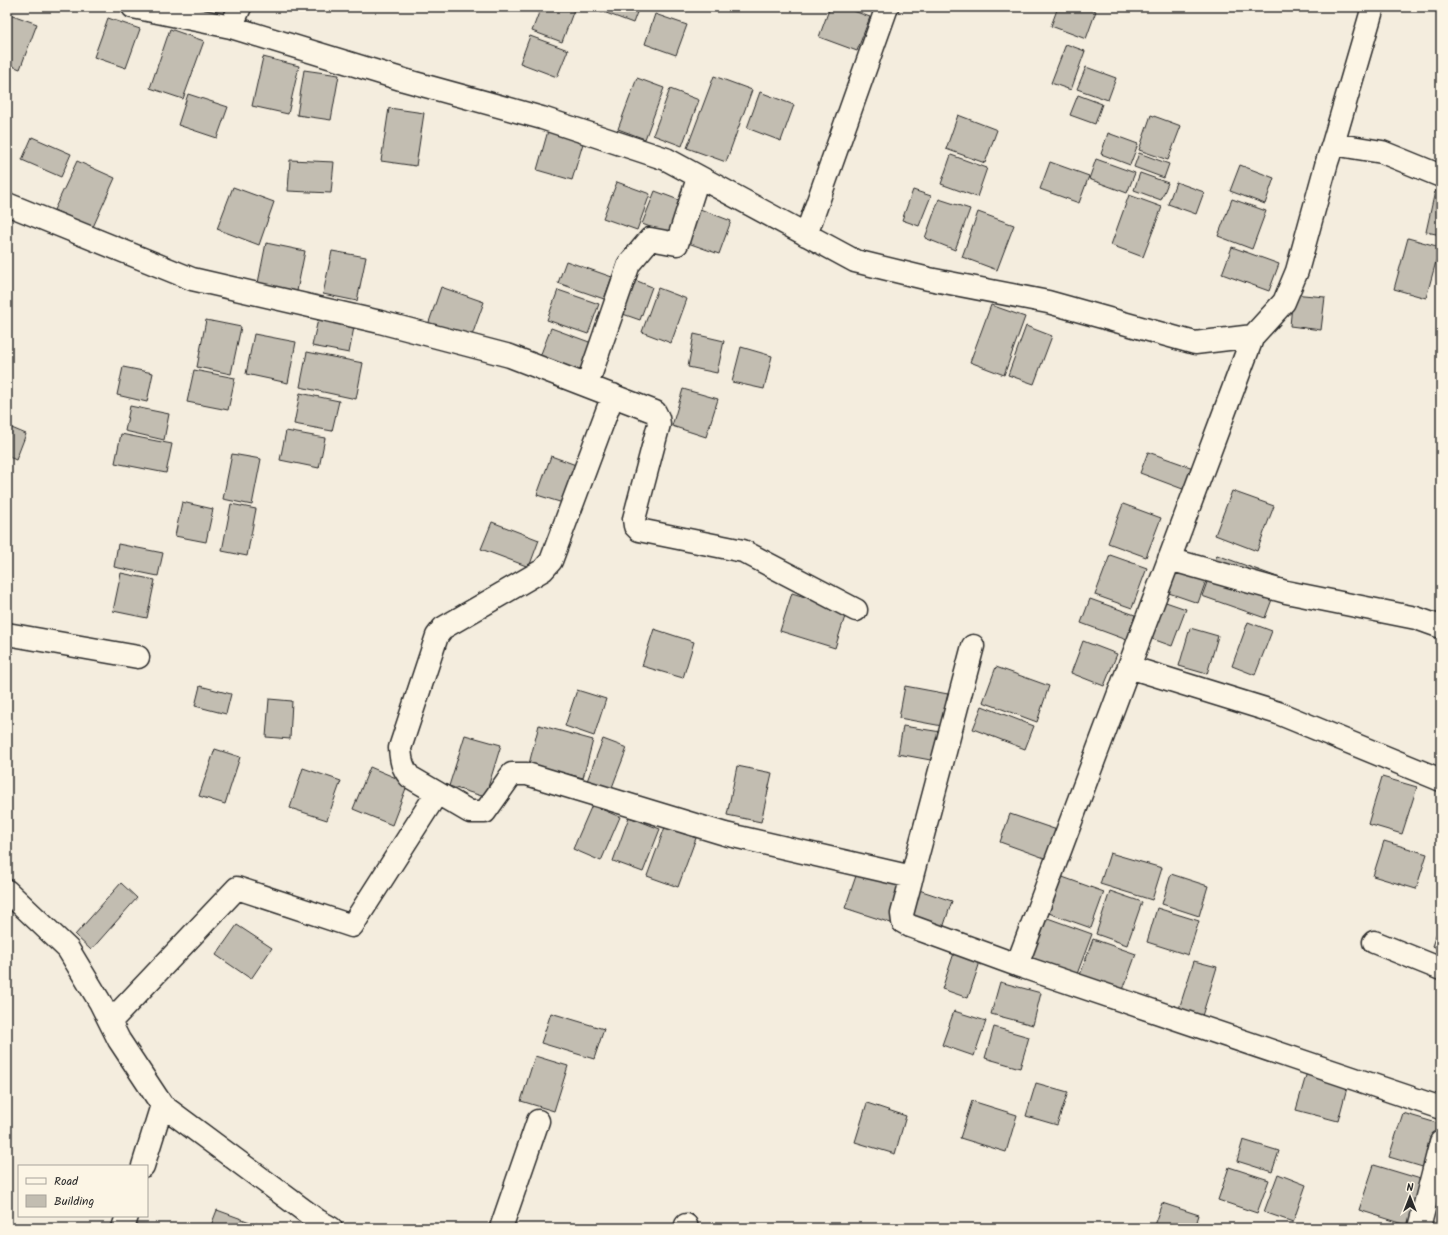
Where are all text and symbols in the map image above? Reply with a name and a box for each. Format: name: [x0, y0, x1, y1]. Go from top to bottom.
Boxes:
legend: [18, 1165, 148, 1217]
text: Road: [54, 1172, 79, 1191]
north arrow: [1390, 1177, 1430, 1217]
text: N: [1407, 1179, 1414, 1197]
text: Building: [54, 1192, 94, 1211]

